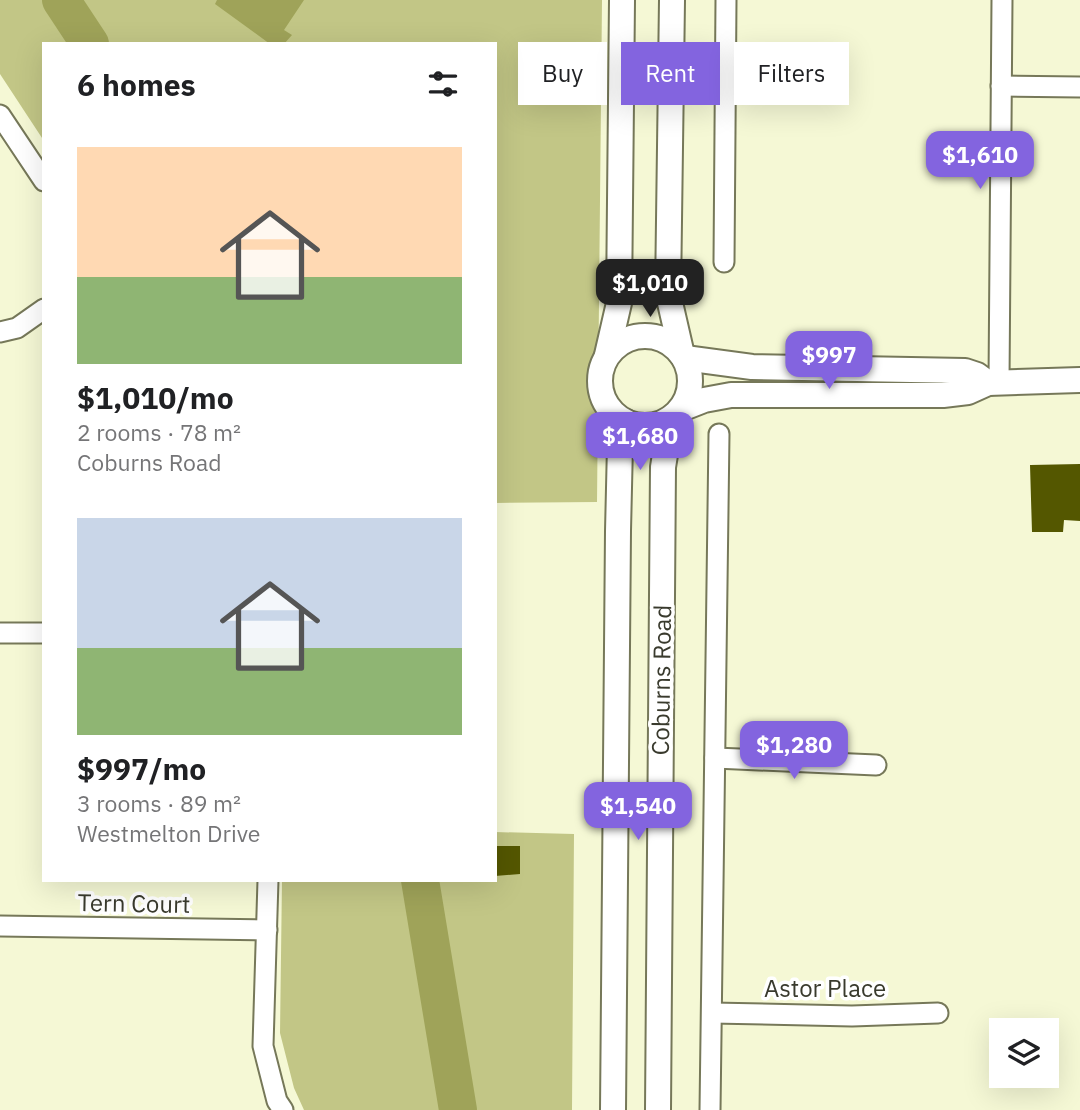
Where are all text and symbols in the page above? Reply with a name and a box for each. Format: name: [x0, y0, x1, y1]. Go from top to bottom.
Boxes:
chip: Buy: [518, 42, 607, 105]
chip: Rent: [621, 42, 720, 105]
chip: Filters: [734, 42, 849, 105]
text: 6 homes: [77, 65, 196, 104]
icon: filters: [424, 65, 462, 103]
pin: $1,610: [923, 132, 1037, 191]
text: $1,610: [942, 139, 1018, 169]
icon: home: [207, 192, 333, 318]
pin: $1,010: [593, 260, 707, 319]
text: $1,010: [612, 267, 688, 297]
pin: $997: [788, 332, 870, 391]
text: $997: [801, 339, 857, 369]
text: $1,010/mo: [77, 378, 234, 417]
pin: $1,680: [583, 412, 697, 472]
text: 2 rooms · 78 m²: [77, 417, 241, 447]
text: $1,680: [602, 420, 678, 450]
text: Coburns Road: [77, 447, 222, 477]
icon: home: [207, 563, 333, 689]
street label: Coburns Road: [644, 604, 678, 756]
pin: $1,280: [737, 722, 851, 781]
text: $1,280: [756, 729, 832, 759]
text: $997/mo: [77, 749, 206, 788]
pin: $1,540: [581, 782, 695, 842]
text: 3 rooms · 89 m²: [77, 788, 241, 818]
text: $1,540: [600, 790, 676, 820]
text: Westmelton Drive: [77, 818, 260, 848]
street label: Tern Court: [77, 886, 191, 920]
street label: Astor Place: [764, 972, 886, 1004]
map controls: [989, 1018, 1059, 1088]
button: layers: [989, 1018, 1059, 1088]

